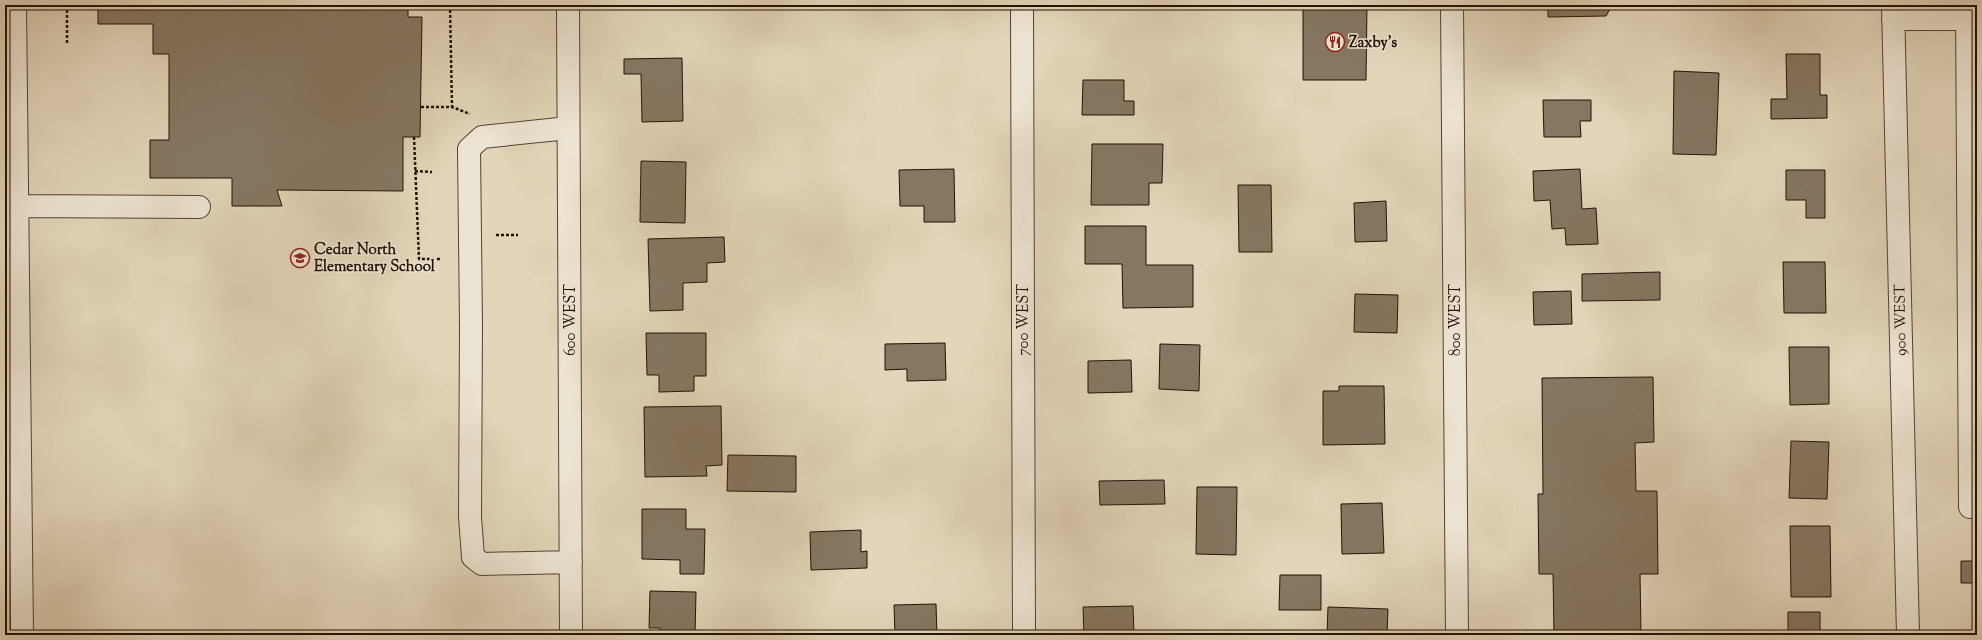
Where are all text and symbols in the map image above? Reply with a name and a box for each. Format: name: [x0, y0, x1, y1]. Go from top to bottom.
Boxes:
restaurant icon: Zaxby's: [1324, 31, 1346, 53]
place label: Zaxby's: [1349, 33, 1397, 54]
place label: Cedar North Elementary School: [314, 240, 436, 278]
school or university icon: Cedar North Elementary School: [289, 247, 311, 269]
street label: 600 WEST: [561, 284, 582, 356]
street label: 700 WEST: [1014, 284, 1035, 356]
street label: 800 WEST: [1446, 284, 1467, 356]
street label: 900 WEST: [1890, 284, 1913, 356]

